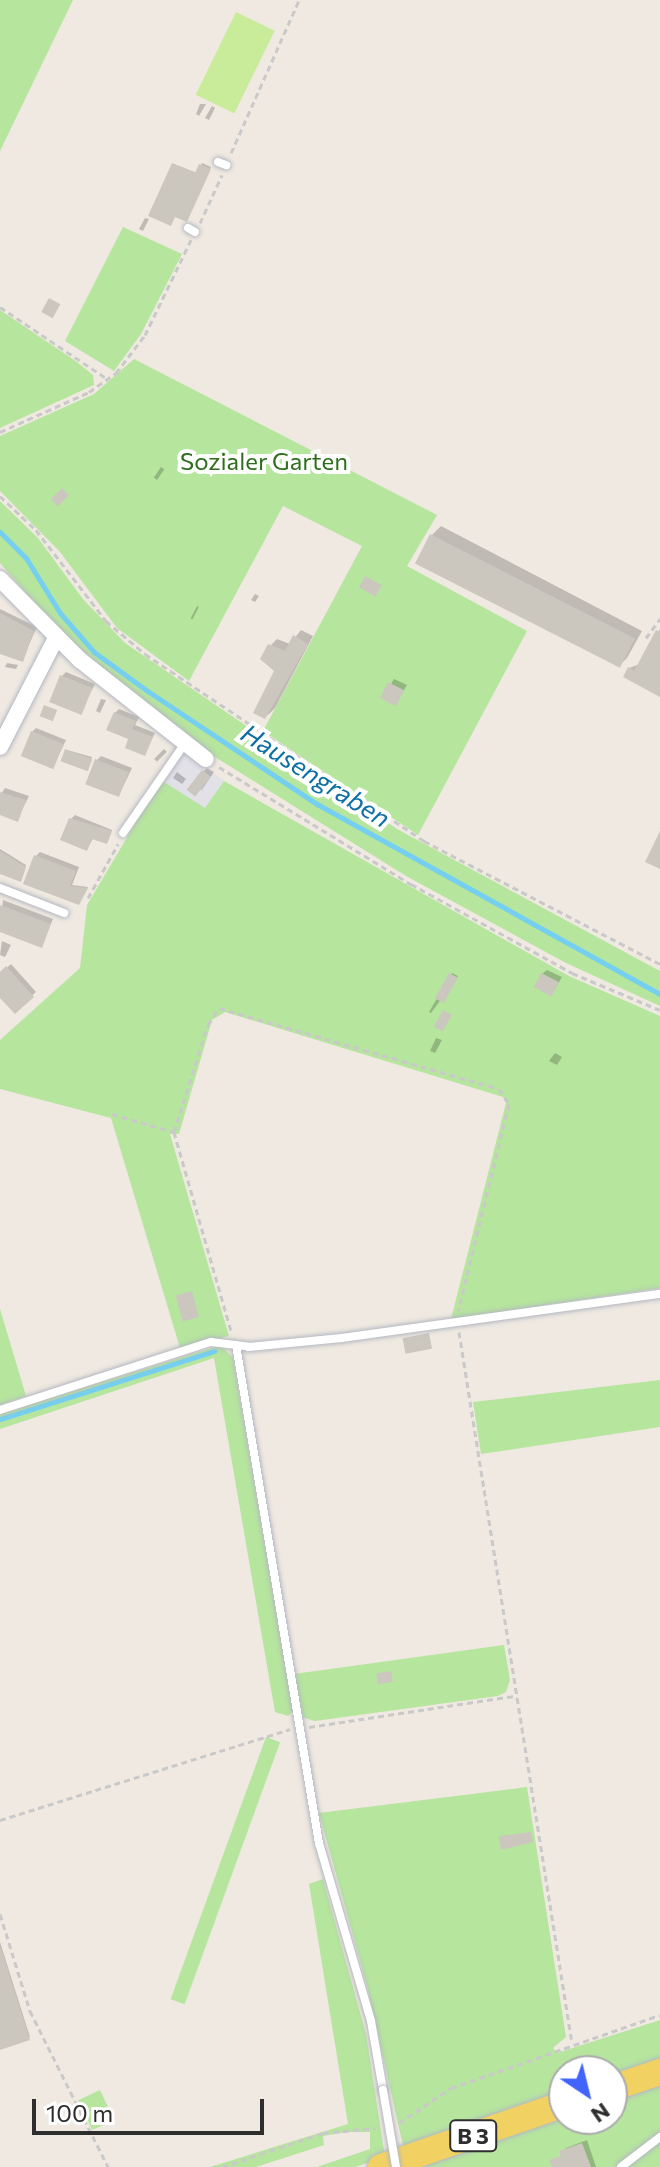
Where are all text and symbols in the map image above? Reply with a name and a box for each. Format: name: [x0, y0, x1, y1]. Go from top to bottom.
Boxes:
park label: Sozialer Garten: [180, 447, 348, 475]
water label: Hausengraben: [236, 717, 396, 833]
north arrow: [548, 2055, 628, 2135]
scale bar: [36, 2083, 268, 2133]
text: 100 m: [46, 2098, 113, 2127]
text: N: [586, 2098, 615, 2129]
road number: B 3: [449, 2118, 497, 2154]

